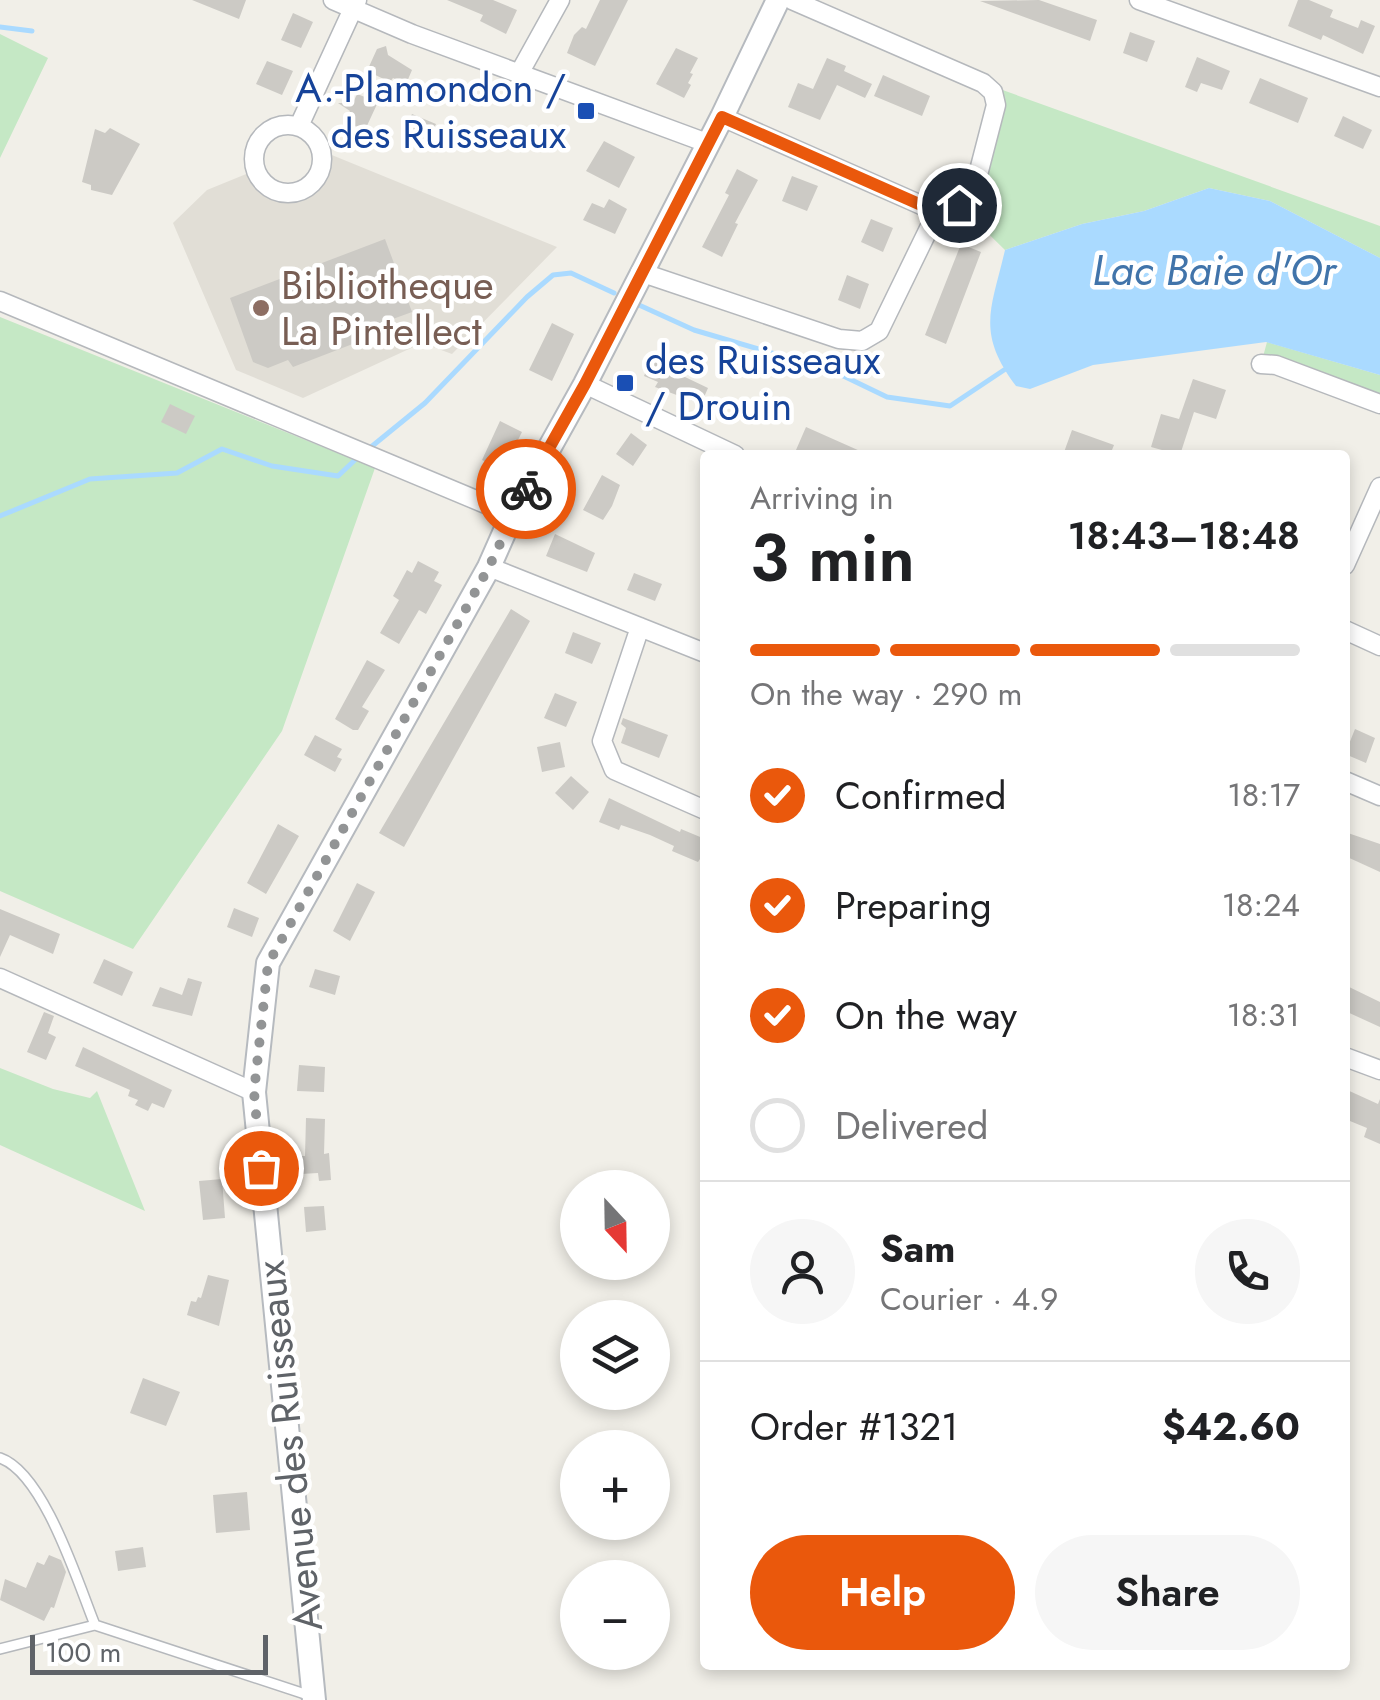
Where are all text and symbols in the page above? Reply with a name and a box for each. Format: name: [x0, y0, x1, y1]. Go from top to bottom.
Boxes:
place label: A.-Plamondon / des Ruisseaux: [295, 59, 566, 163]
marker: A.-Plamondon / des Ruisseaux: [575, 100, 597, 122]
pin: [917, 163, 1002, 248]
icon: home: [932, 178, 987, 233]
water label: Lac Baie d'Or: [1092, 240, 1338, 301]
place label: Bibliotheque La Pintellect: [281, 256, 494, 360]
marker: Bibliotheque La Pintellect: [250, 297, 272, 319]
place label: des Ruisseaux / Drouin: [645, 331, 880, 435]
marker: des Ruisseaux / Drouin: [614, 372, 636, 394]
courier: [476, 439, 576, 539]
icon: bike: [499, 462, 554, 517]
text: Arriving in: [750, 475, 894, 521]
text: 18:43–18:48: [1068, 508, 1300, 563]
text: 3 min: [750, 511, 915, 605]
text: On the way · 290 m: [750, 671, 1023, 717]
icon: check: [750, 768, 805, 823]
text: Confirmed: [835, 768, 1006, 823]
text: 18:17: [1227, 772, 1300, 818]
icon: check: [750, 878, 805, 933]
text: Preparing: [835, 878, 992, 933]
text: 18:24: [1222, 882, 1300, 928]
icon: check: [750, 988, 805, 1043]
text: On the way: [835, 988, 1017, 1043]
text: 18:31: [1227, 992, 1300, 1038]
text: Delivered: [835, 1098, 988, 1153]
pin: [219, 1126, 304, 1211]
icon: bag: [234, 1141, 289, 1196]
north arrow: [560, 1170, 670, 1280]
map controls: [560, 1170, 670, 1670]
button: person: [750, 1219, 855, 1324]
button: phone: [1195, 1219, 1300, 1324]
text: Sam: [880, 1221, 955, 1276]
street label: Avenue des Ruisseaux: [241, 1258, 337, 1634]
text: Courier · 4.9: [880, 1276, 1058, 1322]
button: layers: [560, 1300, 670, 1410]
text: Order #1321: [750, 1399, 958, 1454]
text: $42.60: [1162, 1399, 1300, 1454]
button: +: [560, 1430, 670, 1540]
button: Help: [750, 1535, 1015, 1650]
button: Share: [1035, 1535, 1300, 1650]
button: −: [560, 1560, 670, 1670]
scale bar: [30, 1630, 268, 1674]
text: 100 m: [45, 1632, 121, 1673]

